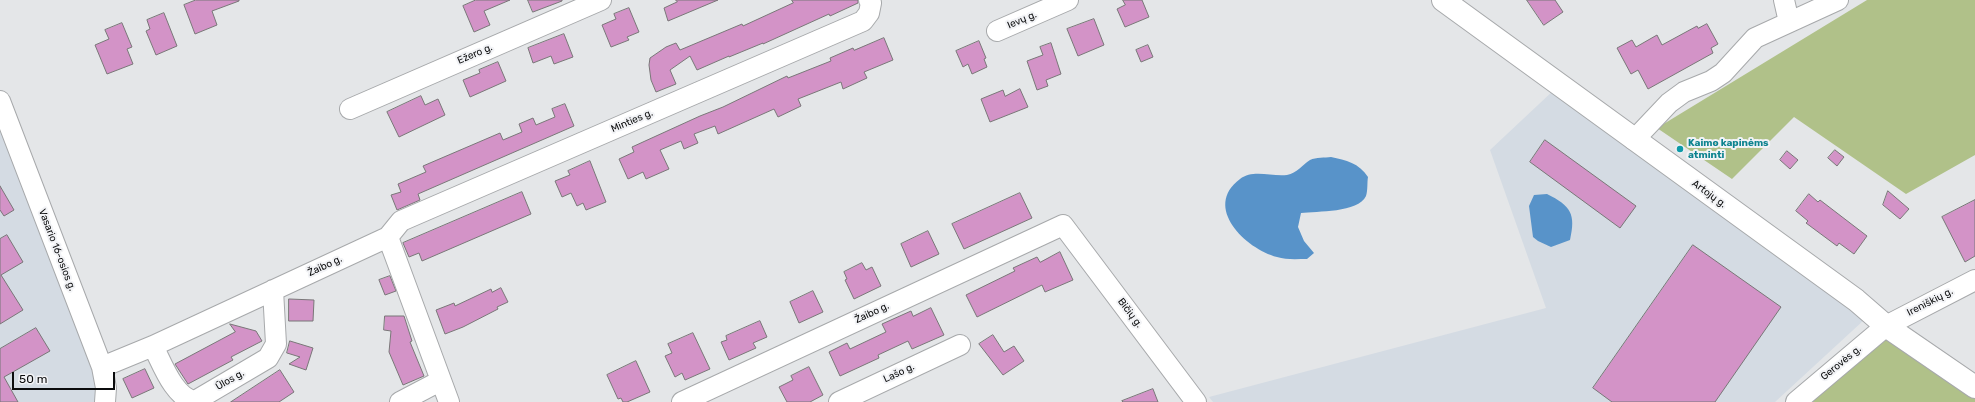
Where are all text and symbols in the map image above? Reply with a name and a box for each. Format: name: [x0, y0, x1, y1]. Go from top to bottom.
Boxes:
street label: Ievų g.: [1006, 8, 1038, 32]
street label: Ežero g.: [456, 41, 494, 67]
street label: Minties g.: [609, 107, 655, 135]
place label: Kaimo kapinėms atminti: [1688, 137, 1769, 160]
marker: Kaimo kapinėms atminti: [1675, 144, 1685, 154]
street label: Artojų g.: [1689, 177, 1729, 211]
street label: Vasario 16-osios g.: [36, 207, 78, 293]
street label: Žaibo g.: [306, 253, 344, 279]
street label: Ireniškių g.: [1905, 285, 1955, 319]
street label: Bičių g.: [1115, 296, 1145, 330]
street label: Žaibo g.: [853, 300, 891, 326]
street label: Gerovės g.: [1818, 343, 1864, 383]
street label: Lašo g.: [882, 361, 916, 385]
scale bar: [14, 364, 117, 390]
street label: Ūlos g.: [213, 367, 247, 393]
text: 50 m: [19, 372, 47, 386]

